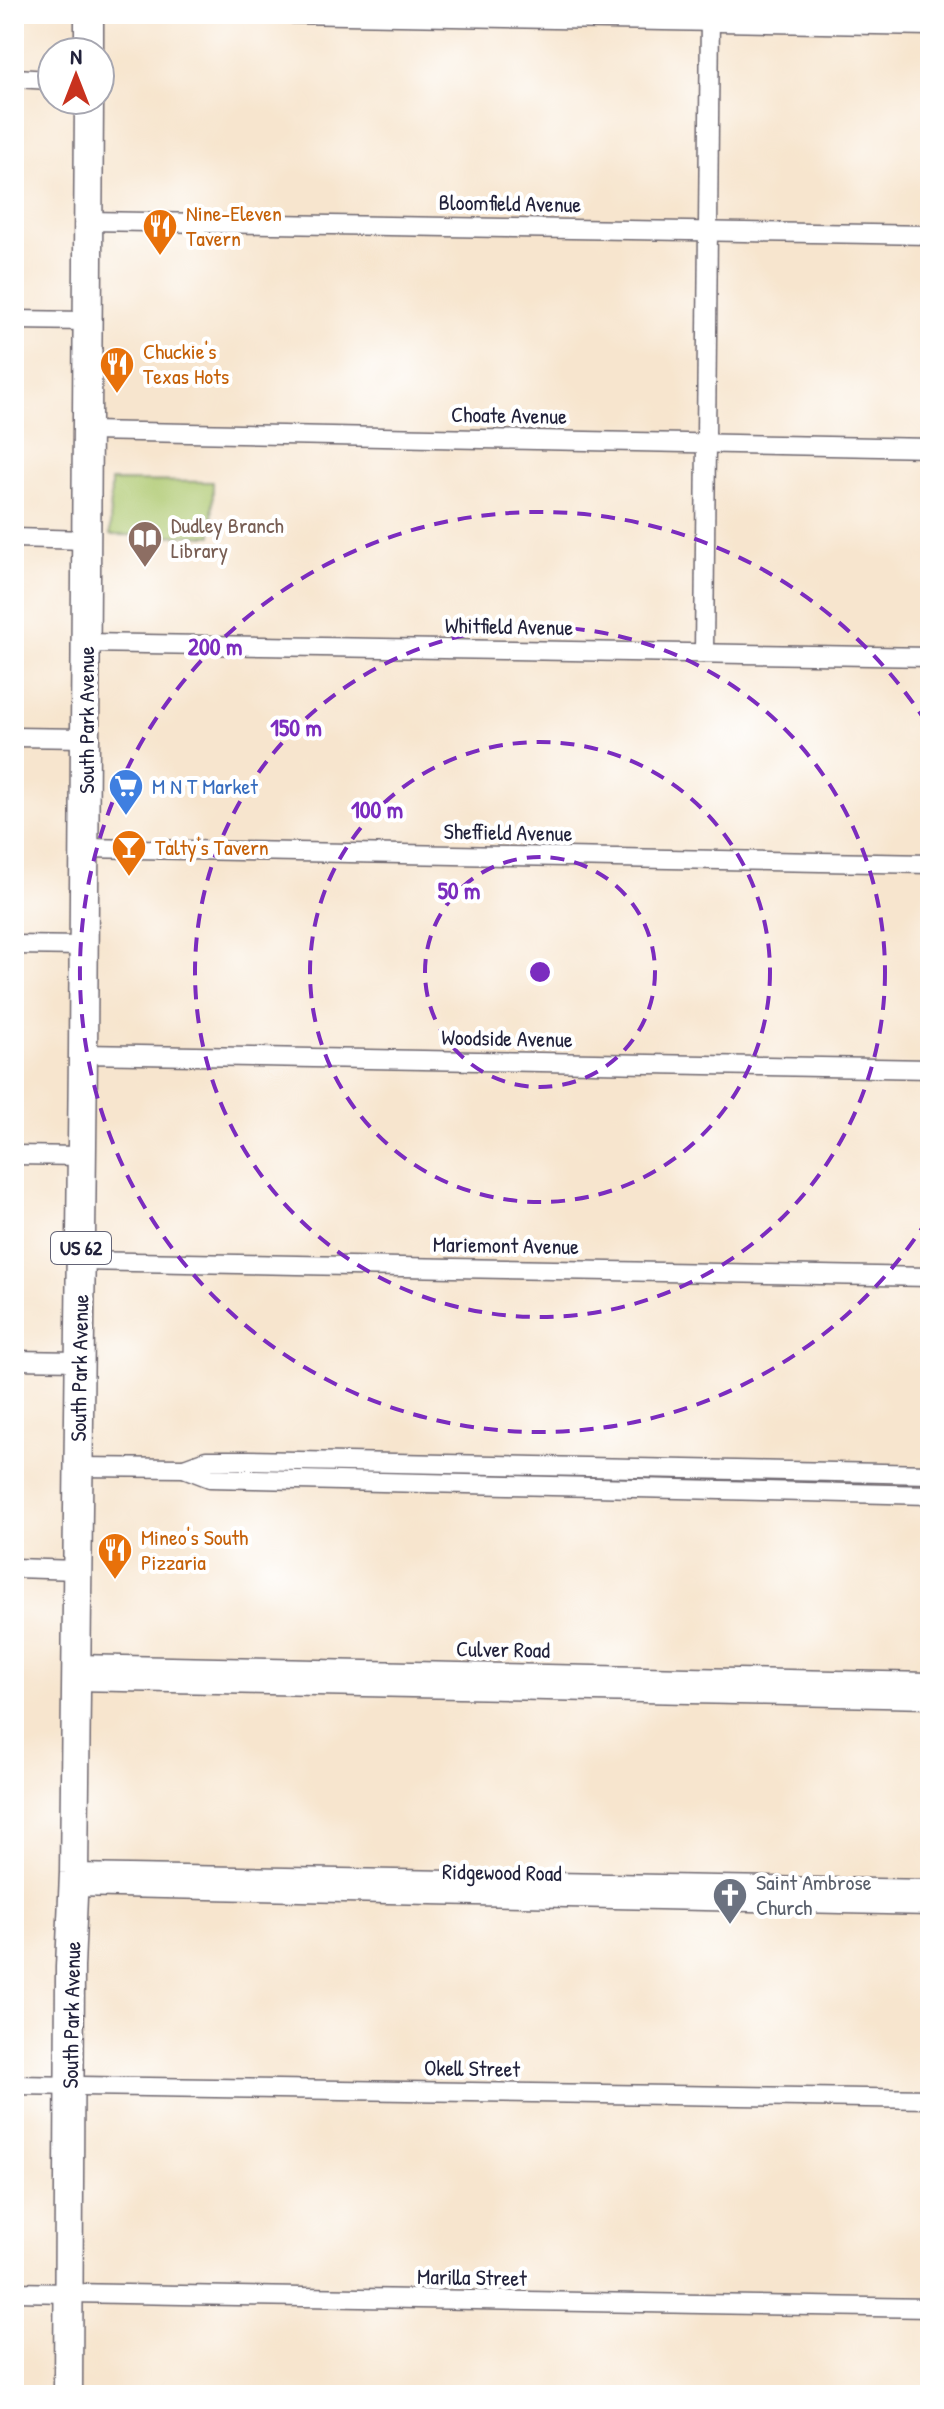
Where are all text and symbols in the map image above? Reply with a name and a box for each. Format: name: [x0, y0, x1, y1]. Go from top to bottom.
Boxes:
north arrow: [36, 36, 116, 116]
text: N: [70, 41, 82, 71]
street label: Bloomfield Avenue: [438, 187, 582, 219]
place label: Nine-Eleven Tavern: [186, 198, 282, 253]
restaurant icon: Nine-Eleven Tavern: [141, 207, 179, 257]
place label: Chuckie's Texas Hots: [143, 336, 229, 391]
restaurant icon: Chuckie's Texas Hots: [98, 345, 136, 395]
street label: Choate Avenue: [451, 399, 567, 431]
place label: Dudley Branch Library: [171, 510, 284, 565]
library icon: Dudley Branch Library: [126, 519, 164, 569]
street label: Whitfield Avenue: [445, 610, 574, 642]
text: 200 m: [188, 630, 242, 662]
street label: South Park Avenue: [71, 646, 101, 794]
text: 150 m: [270, 711, 322, 743]
supermarket icon: M N T Market: [107, 767, 145, 817]
place label: M N T Market: [152, 771, 258, 801]
text: 100 m: [351, 793, 403, 825]
street label: Sheffield Avenue: [443, 816, 573, 848]
bar icon: Talty's Tavern: [110, 828, 148, 878]
place label: Talty's Tavern: [155, 832, 269, 862]
text: 50 m: [438, 874, 480, 906]
centre of rings: [526, 958, 554, 986]
street label: Woodside Avenue: [441, 1022, 573, 1054]
street label: Mariemont Avenue: [433, 1229, 580, 1261]
road number: US 62: [51, 1232, 111, 1264]
street label: South Park Avenue: [63, 1294, 95, 1442]
place label: Mineo's South Pizzaria: [141, 1522, 248, 1577]
restaurant icon: Mineo's South Pizzaria: [96, 1531, 134, 1581]
street label: Culver Road: [456, 1633, 551, 1665]
street label: Ridgewood Road: [442, 1856, 562, 1888]
place label: Saint Ambrose Church: [756, 1867, 872, 1922]
church icon: Saint Ambrose Church: [711, 1876, 749, 1926]
street label: South Park Avenue: [55, 1941, 87, 2089]
street label: Okell Street: [424, 2052, 521, 2084]
street label: Marilla Street: [417, 2261, 527, 2293]

